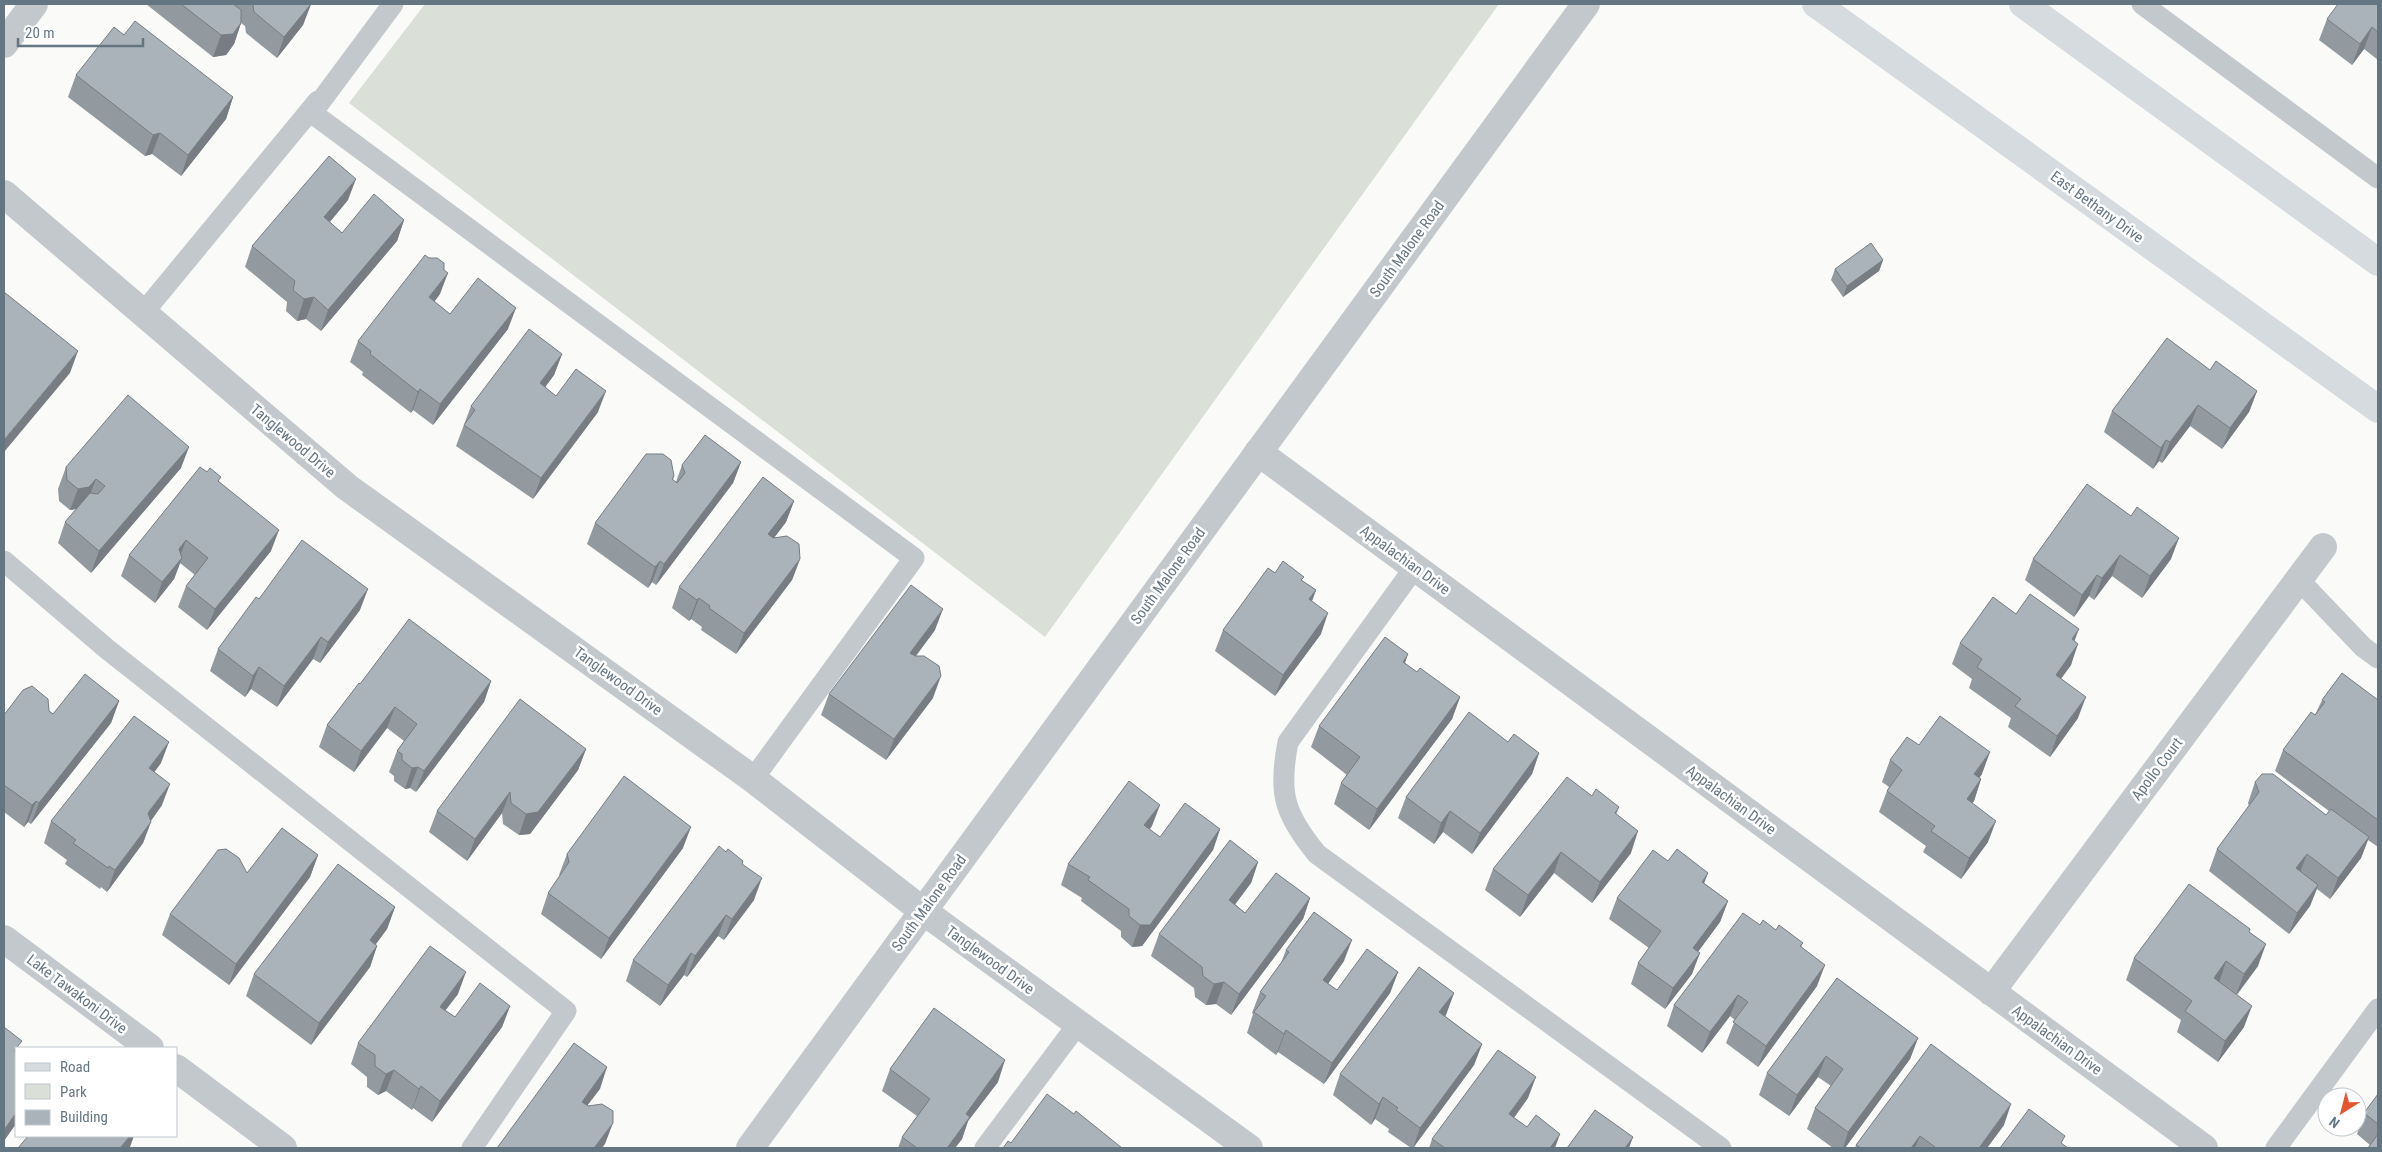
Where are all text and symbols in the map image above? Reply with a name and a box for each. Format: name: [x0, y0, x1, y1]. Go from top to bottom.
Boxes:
scale bar: [18, 15, 142, 47]
text: 20 m: [25, 24, 55, 42]
street label: East Bethany Drive: [2047, 167, 2147, 247]
street label: South Malone Road: [1366, 197, 1448, 301]
street label: Tanglewood Drive: [247, 400, 339, 482]
street label: Appalachian Drive: [1357, 521, 1453, 599]
street label: South Malone Road: [1127, 524, 1209, 628]
street label: Tanglewood Drive: [570, 643, 666, 719]
street label: Apollo Court: [2128, 734, 2186, 804]
street label: Appalachian Drive: [1683, 761, 1779, 839]
street label: South Malone Road: [888, 851, 970, 955]
street label: Tanglewood Drive: [942, 922, 1038, 998]
street label: Lake Tawakoni Drive: [23, 951, 131, 1037]
street label: Appalachian Drive: [2009, 1001, 2105, 1079]
legend: [15, 1047, 178, 1137]
text: Road: [60, 1058, 90, 1076]
text: Park: [60, 1083, 87, 1101]
north arrow: [2317, 1087, 2367, 1137]
text: Building: [60, 1108, 108, 1126]
text: N: [2326, 1114, 2343, 1132]

